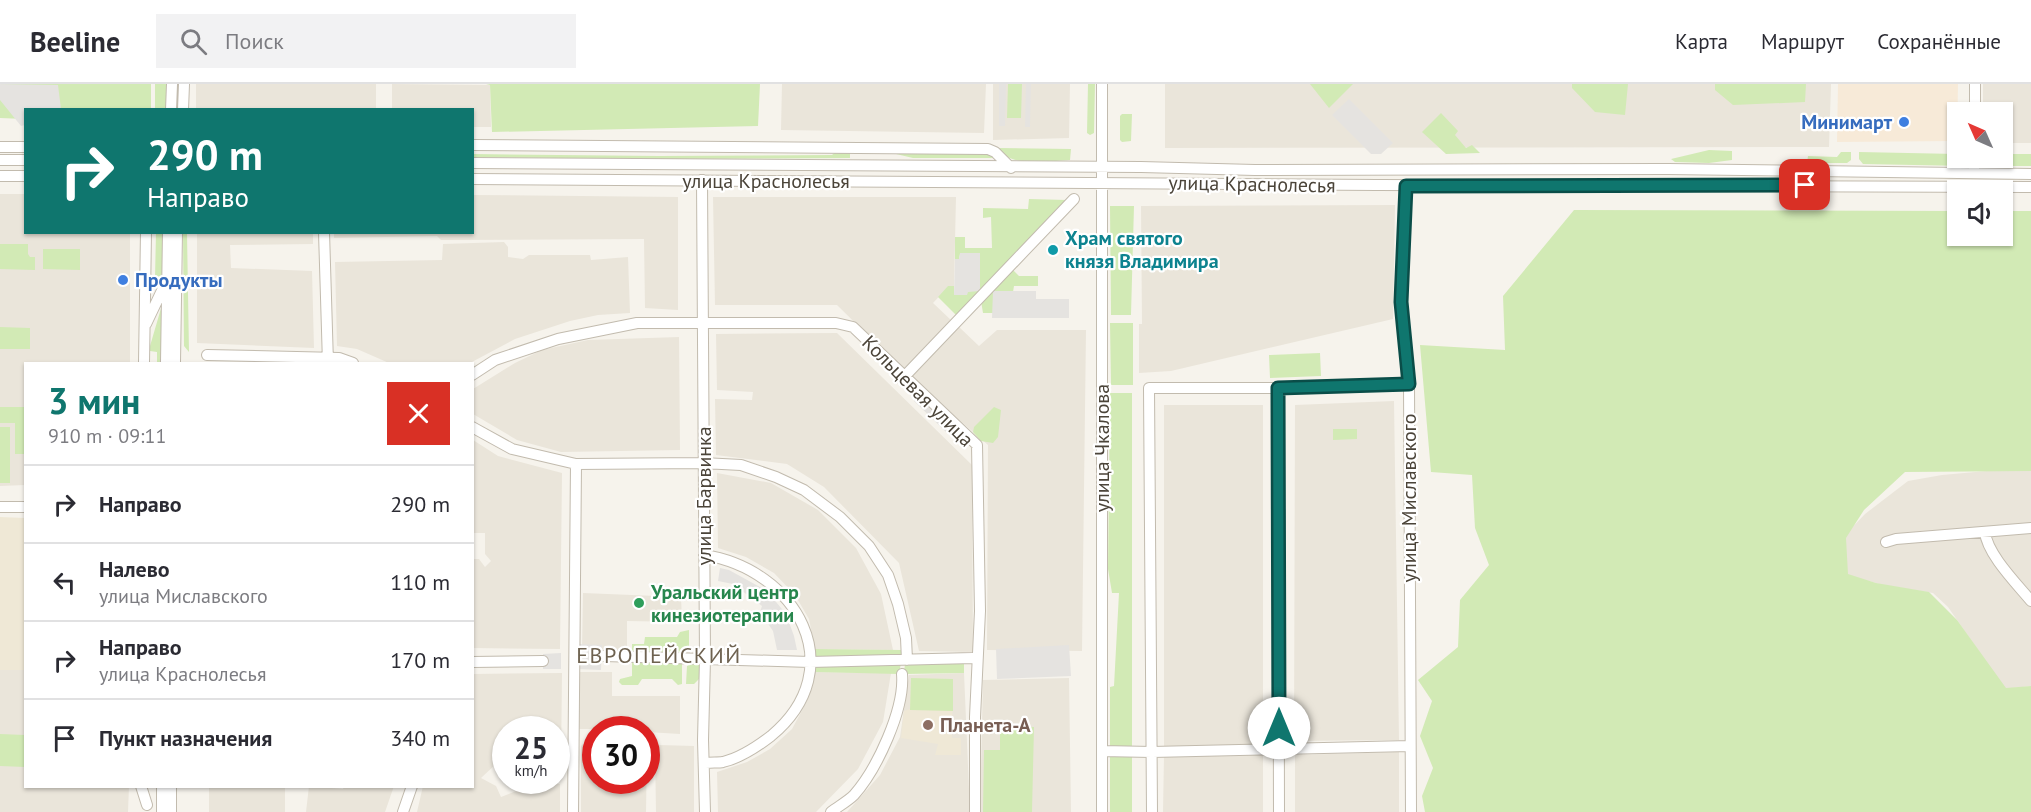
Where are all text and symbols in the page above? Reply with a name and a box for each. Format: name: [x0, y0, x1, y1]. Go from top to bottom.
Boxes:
search box: [156, 14, 576, 68]
text: Beeline: [30, 23, 120, 60]
icon: search: [177, 25, 210, 58]
text: Поиск: [225, 27, 284, 55]
text: Карта: [1675, 28, 1728, 55]
text: Маршрут: [1761, 28, 1844, 55]
text: Сохранённые: [1877, 28, 2001, 55]
north arrow: [1947, 102, 2013, 168]
map controls: [1947, 102, 2013, 246]
place label: Минимарт: [1801, 109, 1893, 135]
marker: Минимарт: [1897, 115, 1911, 129]
text: 290 m: [147, 127, 263, 182]
icon: right: [48, 132, 126, 210]
pin: [1779, 159, 1830, 210]
street label: улица Краснолесья: [682, 168, 850, 194]
icon: arrive: [1788, 168, 1821, 201]
street label: улица Краснолесья: [1168, 170, 1336, 198]
text: Направо: [147, 180, 249, 214]
button: sound: [1947, 180, 2013, 246]
place label: Храм святого князя Владимира: [1065, 225, 1219, 274]
marker: Храм святого князя Владимира: [1046, 243, 1060, 257]
place label: Продукты: [135, 267, 222, 293]
marker: Продукты: [116, 273, 130, 287]
street label: Кольцевая улица: [857, 330, 979, 452]
text: 3 мин: [48, 377, 140, 424]
button: close: [387, 382, 450, 445]
street label: улица Чкалова: [1089, 384, 1115, 512]
street label: улица Миславского: [1396, 414, 1422, 582]
text: 910 m · 09:11: [48, 423, 166, 449]
street label: улица Барвинка: [691, 426, 717, 566]
icon: right: [48, 488, 81, 521]
text: Направо: [99, 490, 182, 518]
text: 290 m: [390, 490, 450, 518]
text: Налево: [99, 555, 170, 583]
icon: left: [48, 566, 81, 599]
text: 110 m: [390, 568, 450, 596]
place label: Уральский центр кинезиотерапии: [650, 579, 799, 628]
text: улица Миславского: [99, 583, 268, 609]
marker: Уральский центр кинезиотерапии: [632, 596, 646, 610]
text: Направо: [99, 633, 182, 661]
district label: ЕВРОПЕЙСКИЙ: [576, 641, 742, 669]
icon: right: [48, 644, 81, 677]
text: 170 m: [390, 646, 450, 674]
text: улица Краснолесья: [99, 661, 266, 687]
position arrow: [1247, 696, 1311, 760]
place label: Планета-А: [940, 712, 1032, 738]
speed limit sign: 30: [582, 716, 660, 794]
marker: Планета-А: [921, 718, 935, 732]
icon: arrive: [48, 722, 81, 755]
text: Пункт назначения: [99, 724, 272, 752]
text: 340 m: [390, 724, 450, 752]
text: 25: [514, 728, 548, 767]
text: km/h: [515, 761, 547, 780]

